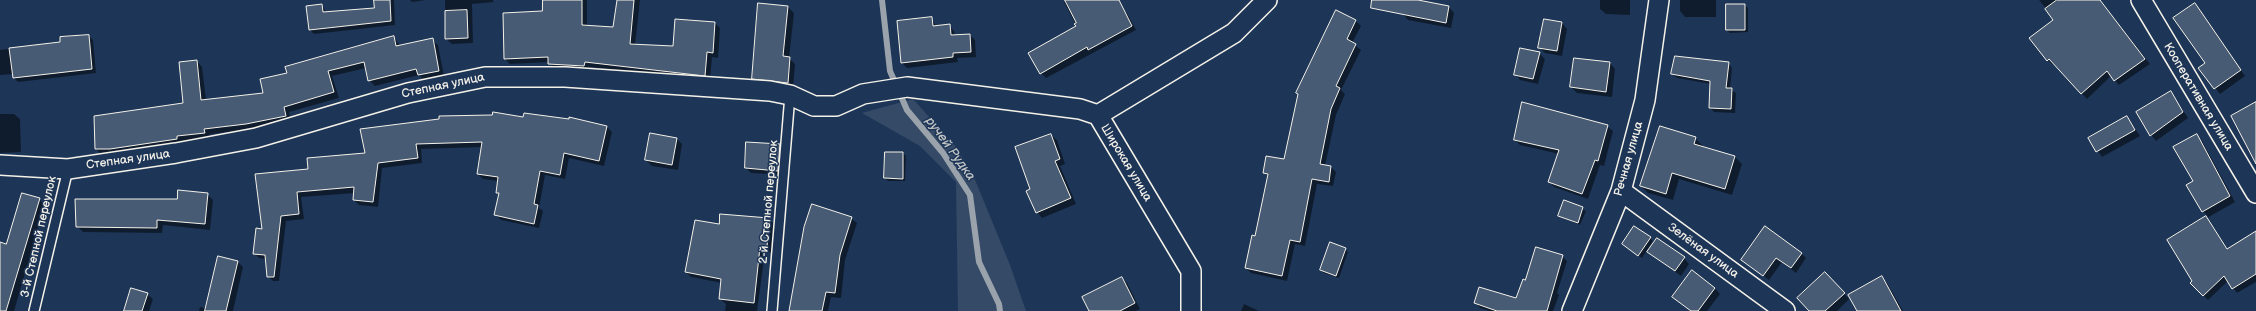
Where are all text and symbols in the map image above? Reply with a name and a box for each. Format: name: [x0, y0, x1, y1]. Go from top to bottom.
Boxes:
street label: Кооперативная улица: [2160, 40, 2236, 154]
street label: Степная улица: [400, 70, 486, 102]
water label: ручей Рудка: [922, 114, 978, 184]
street label: Речная улица: [1611, 120, 1647, 198]
street label: Широкая улица: [1097, 122, 1155, 204]
street label: 2-й Степной переулок: [756, 140, 782, 264]
street label: Степная улица: [85, 147, 171, 173]
street label: 3-й Степной переулок: [18, 175, 60, 299]
street label: Зелёная улица: [1665, 220, 1741, 282]

